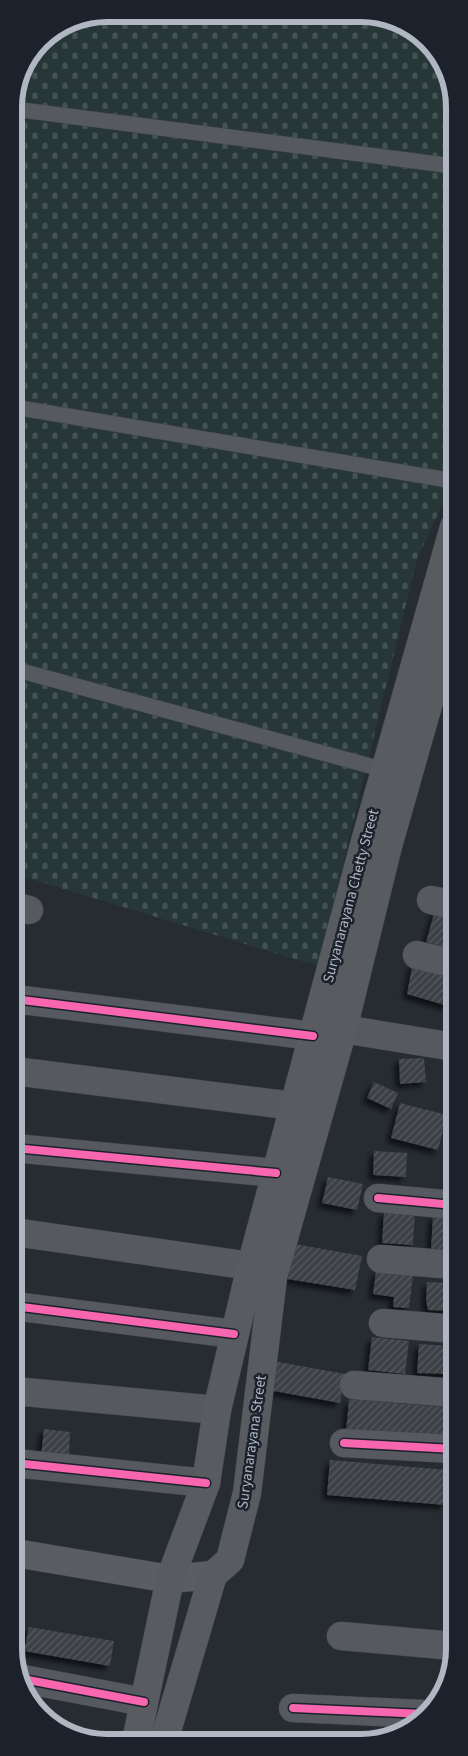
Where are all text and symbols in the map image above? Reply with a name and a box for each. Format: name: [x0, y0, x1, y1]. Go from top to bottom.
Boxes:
street label: Suryanarayana Chetty Street: [318, 807, 384, 985]
street label: Suryanarayana Street: [232, 1374, 272, 1510]

